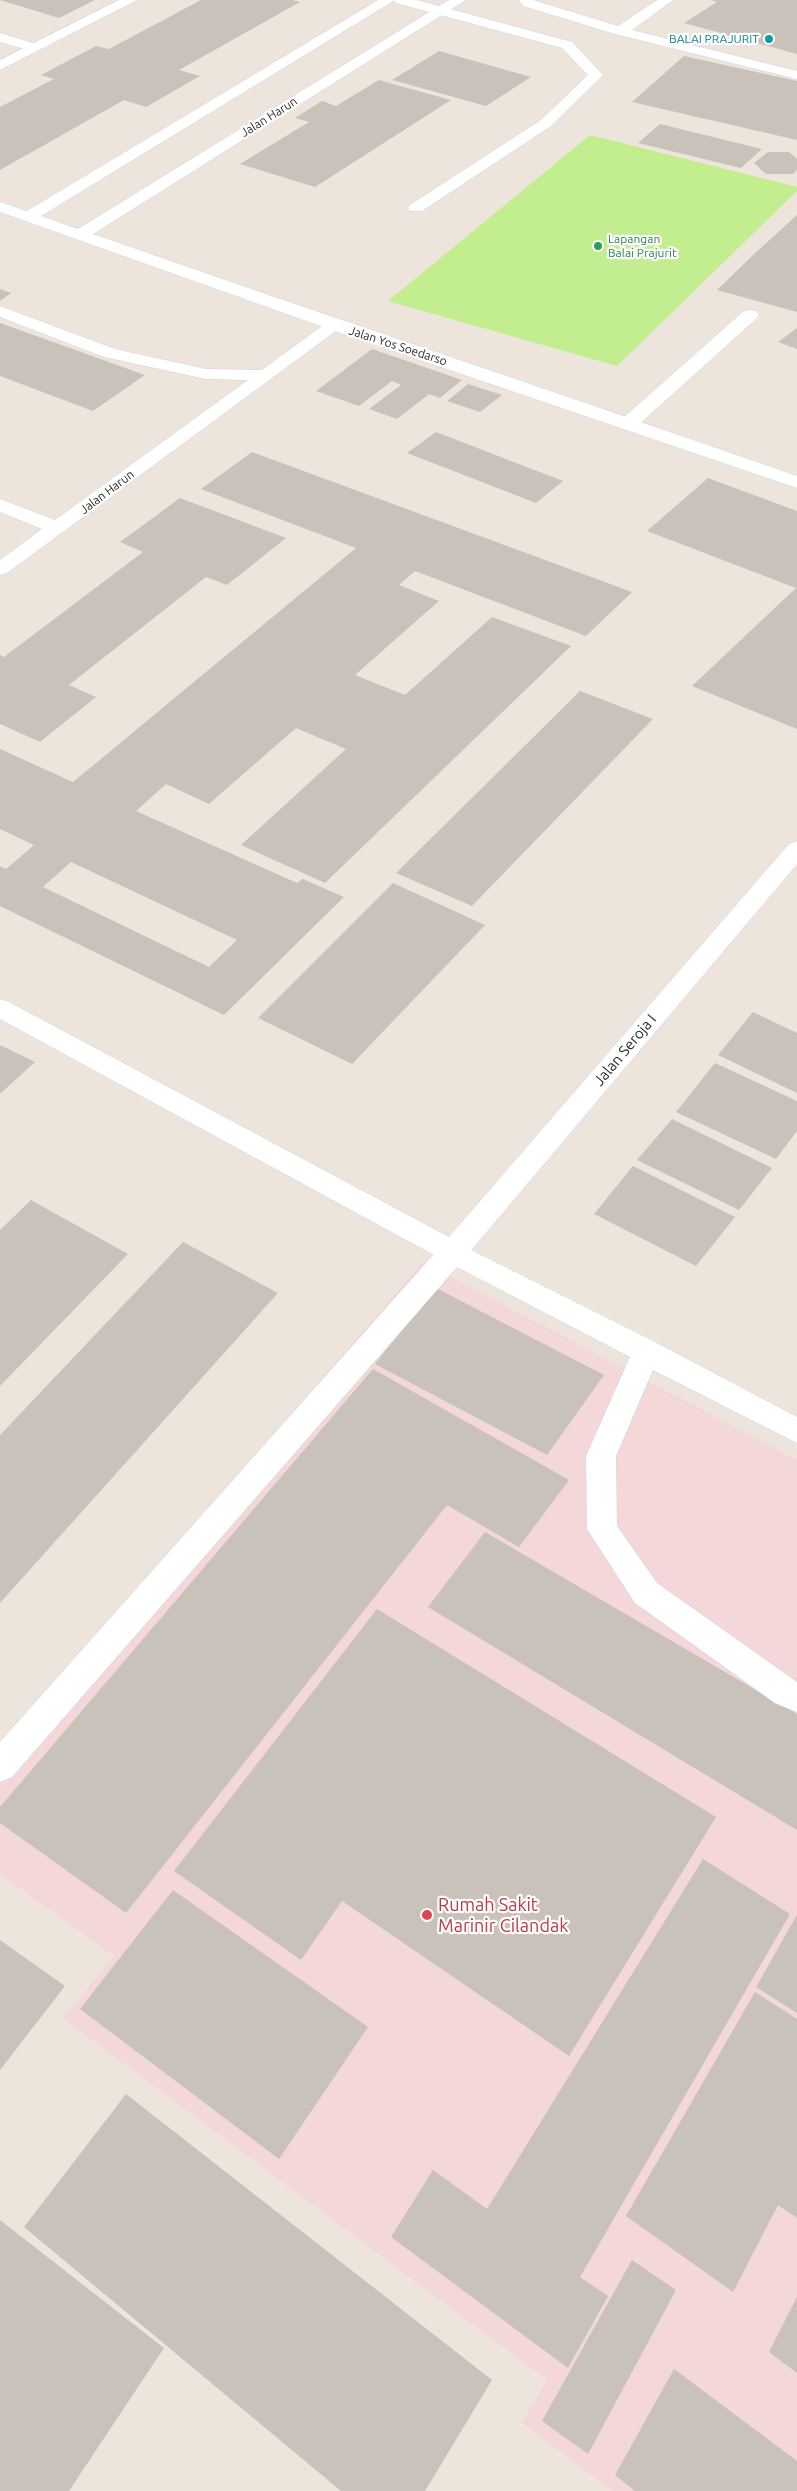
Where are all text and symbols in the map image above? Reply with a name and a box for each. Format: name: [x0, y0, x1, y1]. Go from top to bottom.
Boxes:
place label: BALAI PRAJURIT: [669, 32, 759, 46]
marker: BALAI PRAJURIT: [763, 33, 775, 45]
street label: Jalan Harun: [238, 94, 300, 140]
place label: Lapangan Balai Prajurit: [608, 232, 677, 260]
marker: Lapangan Balai Prajurit: [592, 240, 604, 252]
street label: Jalan Yos Soedarso: [347, 323, 449, 369]
street label: Jalan Harun: [77, 467, 137, 517]
street label: Jalan Seroja I: [590, 1011, 660, 1089]
place label: Rumah Sakit Marinir Cilandak: [438, 1894, 568, 1936]
marker: Rumah Sakit Marinir Cilandak: [420, 1908, 434, 1922]

